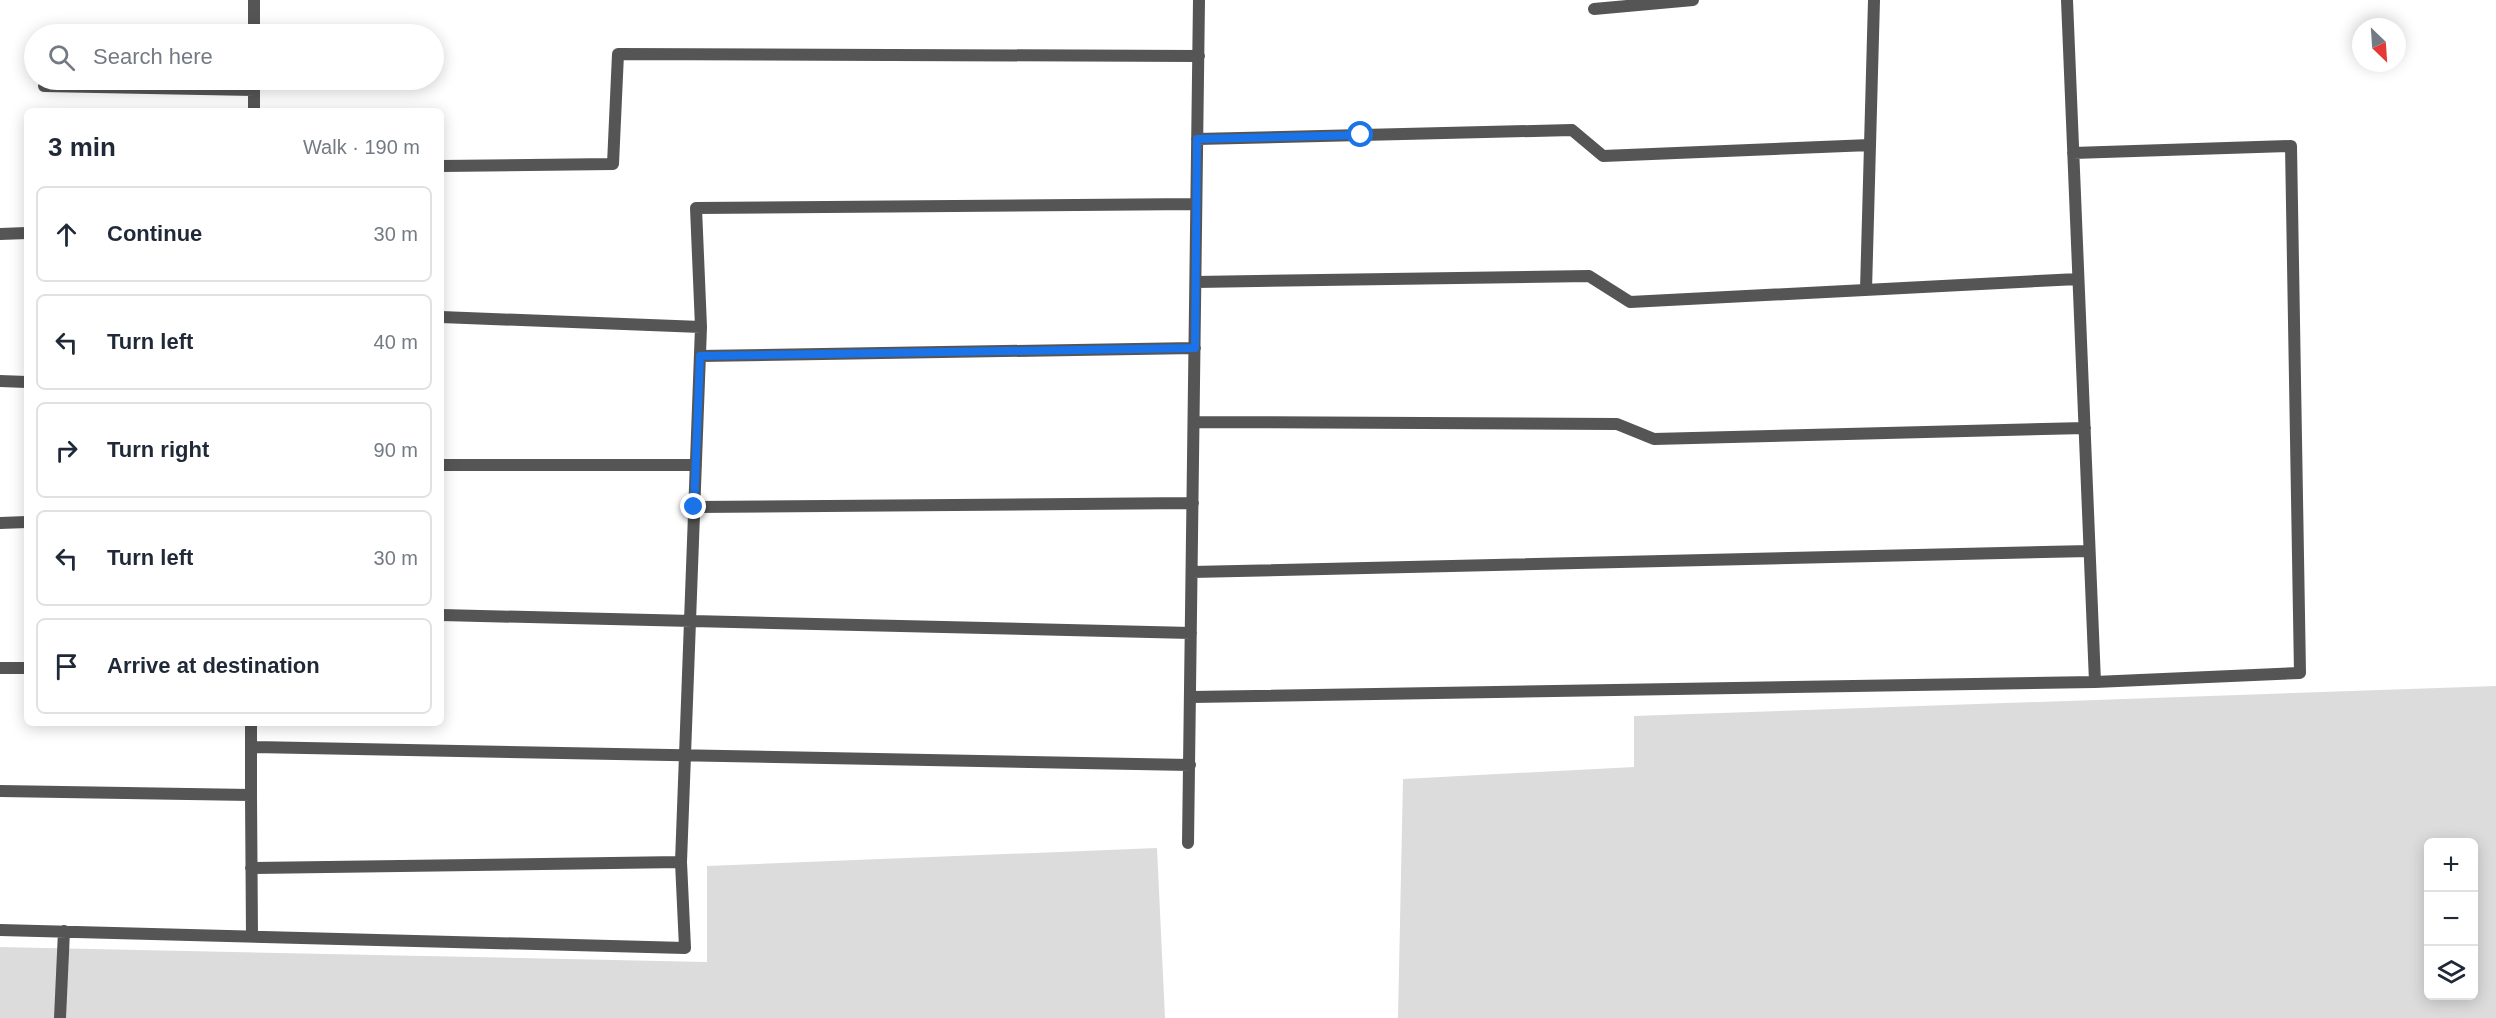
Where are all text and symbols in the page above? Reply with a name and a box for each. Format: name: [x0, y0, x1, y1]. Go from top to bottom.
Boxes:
north arrow: [2352, 18, 2406, 72]
search box: [24, 24, 444, 90]
icon: search: [45, 41, 78, 74]
text: Search here: [93, 44, 213, 69]
route start: [1347, 121, 1373, 147]
text: 3 min: [48, 132, 116, 162]
text: Walk · 190 m: [303, 136, 420, 158]
icon: ahead: [50, 218, 83, 251]
text: Continue: [107, 221, 202, 246]
text: 30 m: [374, 223, 418, 245]
icon: left: [50, 326, 83, 359]
text: Turn left: [107, 329, 193, 354]
text: 40 m: [374, 331, 418, 353]
icon: right: [50, 434, 83, 467]
text: Turn right: [107, 437, 209, 462]
text: 90 m: [374, 439, 418, 461]
route end: [680, 493, 706, 519]
icon: left: [50, 542, 83, 575]
text: Turn left: [107, 545, 193, 570]
text: 30 m: [374, 547, 418, 569]
icon: arrive: [50, 650, 83, 683]
text: Arrive at destination: [107, 653, 320, 678]
map controls: [2424, 838, 2478, 1000]
button: +: [2424, 838, 2478, 892]
button: −: [2424, 892, 2478, 946]
button: layers: [2424, 946, 2478, 1000]

